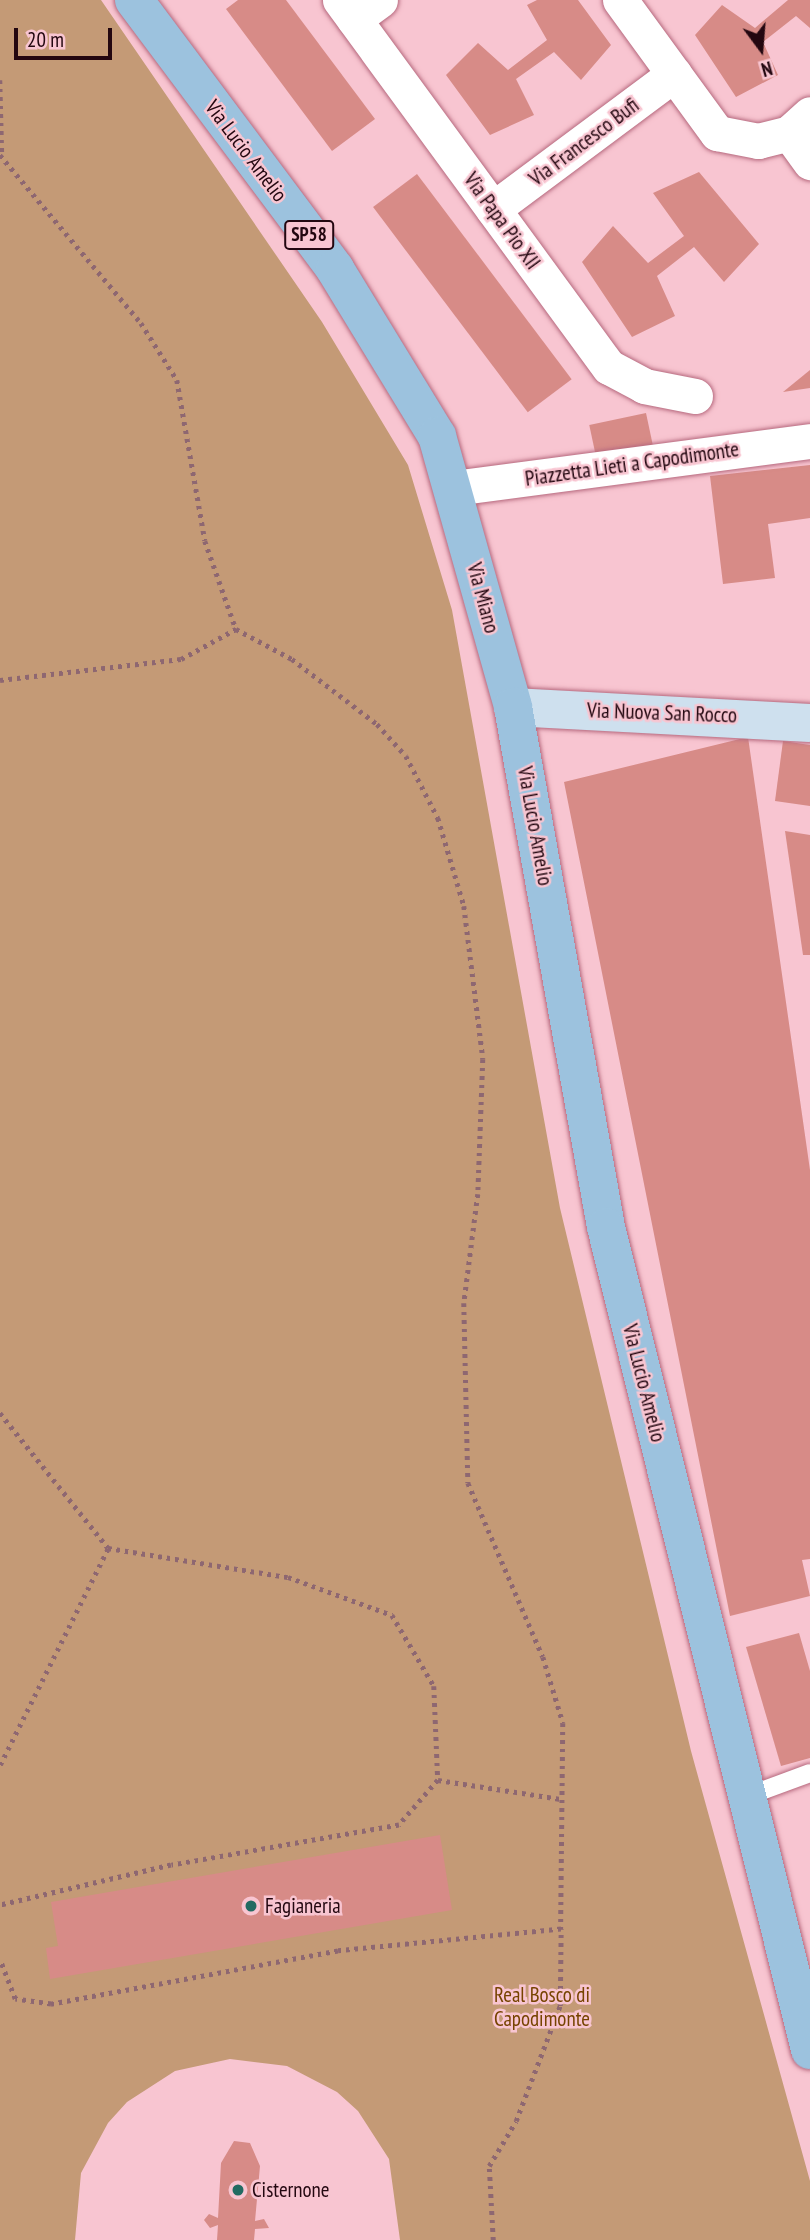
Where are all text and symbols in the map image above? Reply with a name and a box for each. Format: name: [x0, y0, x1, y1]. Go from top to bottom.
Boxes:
scale bar: [18, 14, 116, 58]
north arrow: [726, 14, 796, 84]
text: 20 m: [27, 26, 64, 53]
text: N: [759, 56, 775, 82]
street label: Via Francesco Bufi: [524, 93, 644, 191]
street label: Via Lucio Amelio: [200, 95, 292, 207]
street label: Via Papa Pio XII: [458, 167, 546, 275]
road number: SP58: [283, 219, 335, 250]
street label: Piazzetta Lieti a Capodimonte: [523, 437, 741, 491]
street label: Via Miano: [462, 560, 504, 636]
street label: Via Nuova San Rocco: [587, 698, 737, 728]
street label: Via Lucio Amelio: [512, 764, 558, 888]
street label: Via Lucio Amelio: [617, 1321, 671, 1445]
place label: Fagianeria: [265, 1893, 341, 1919]
marker: Fagianeria: [243, 1898, 259, 1914]
park label: Real Bosco di Capodimonte: [494, 1982, 590, 2032]
place label: Cisternone: [252, 2177, 329, 2203]
marker: Cisternone: [230, 2182, 246, 2198]

